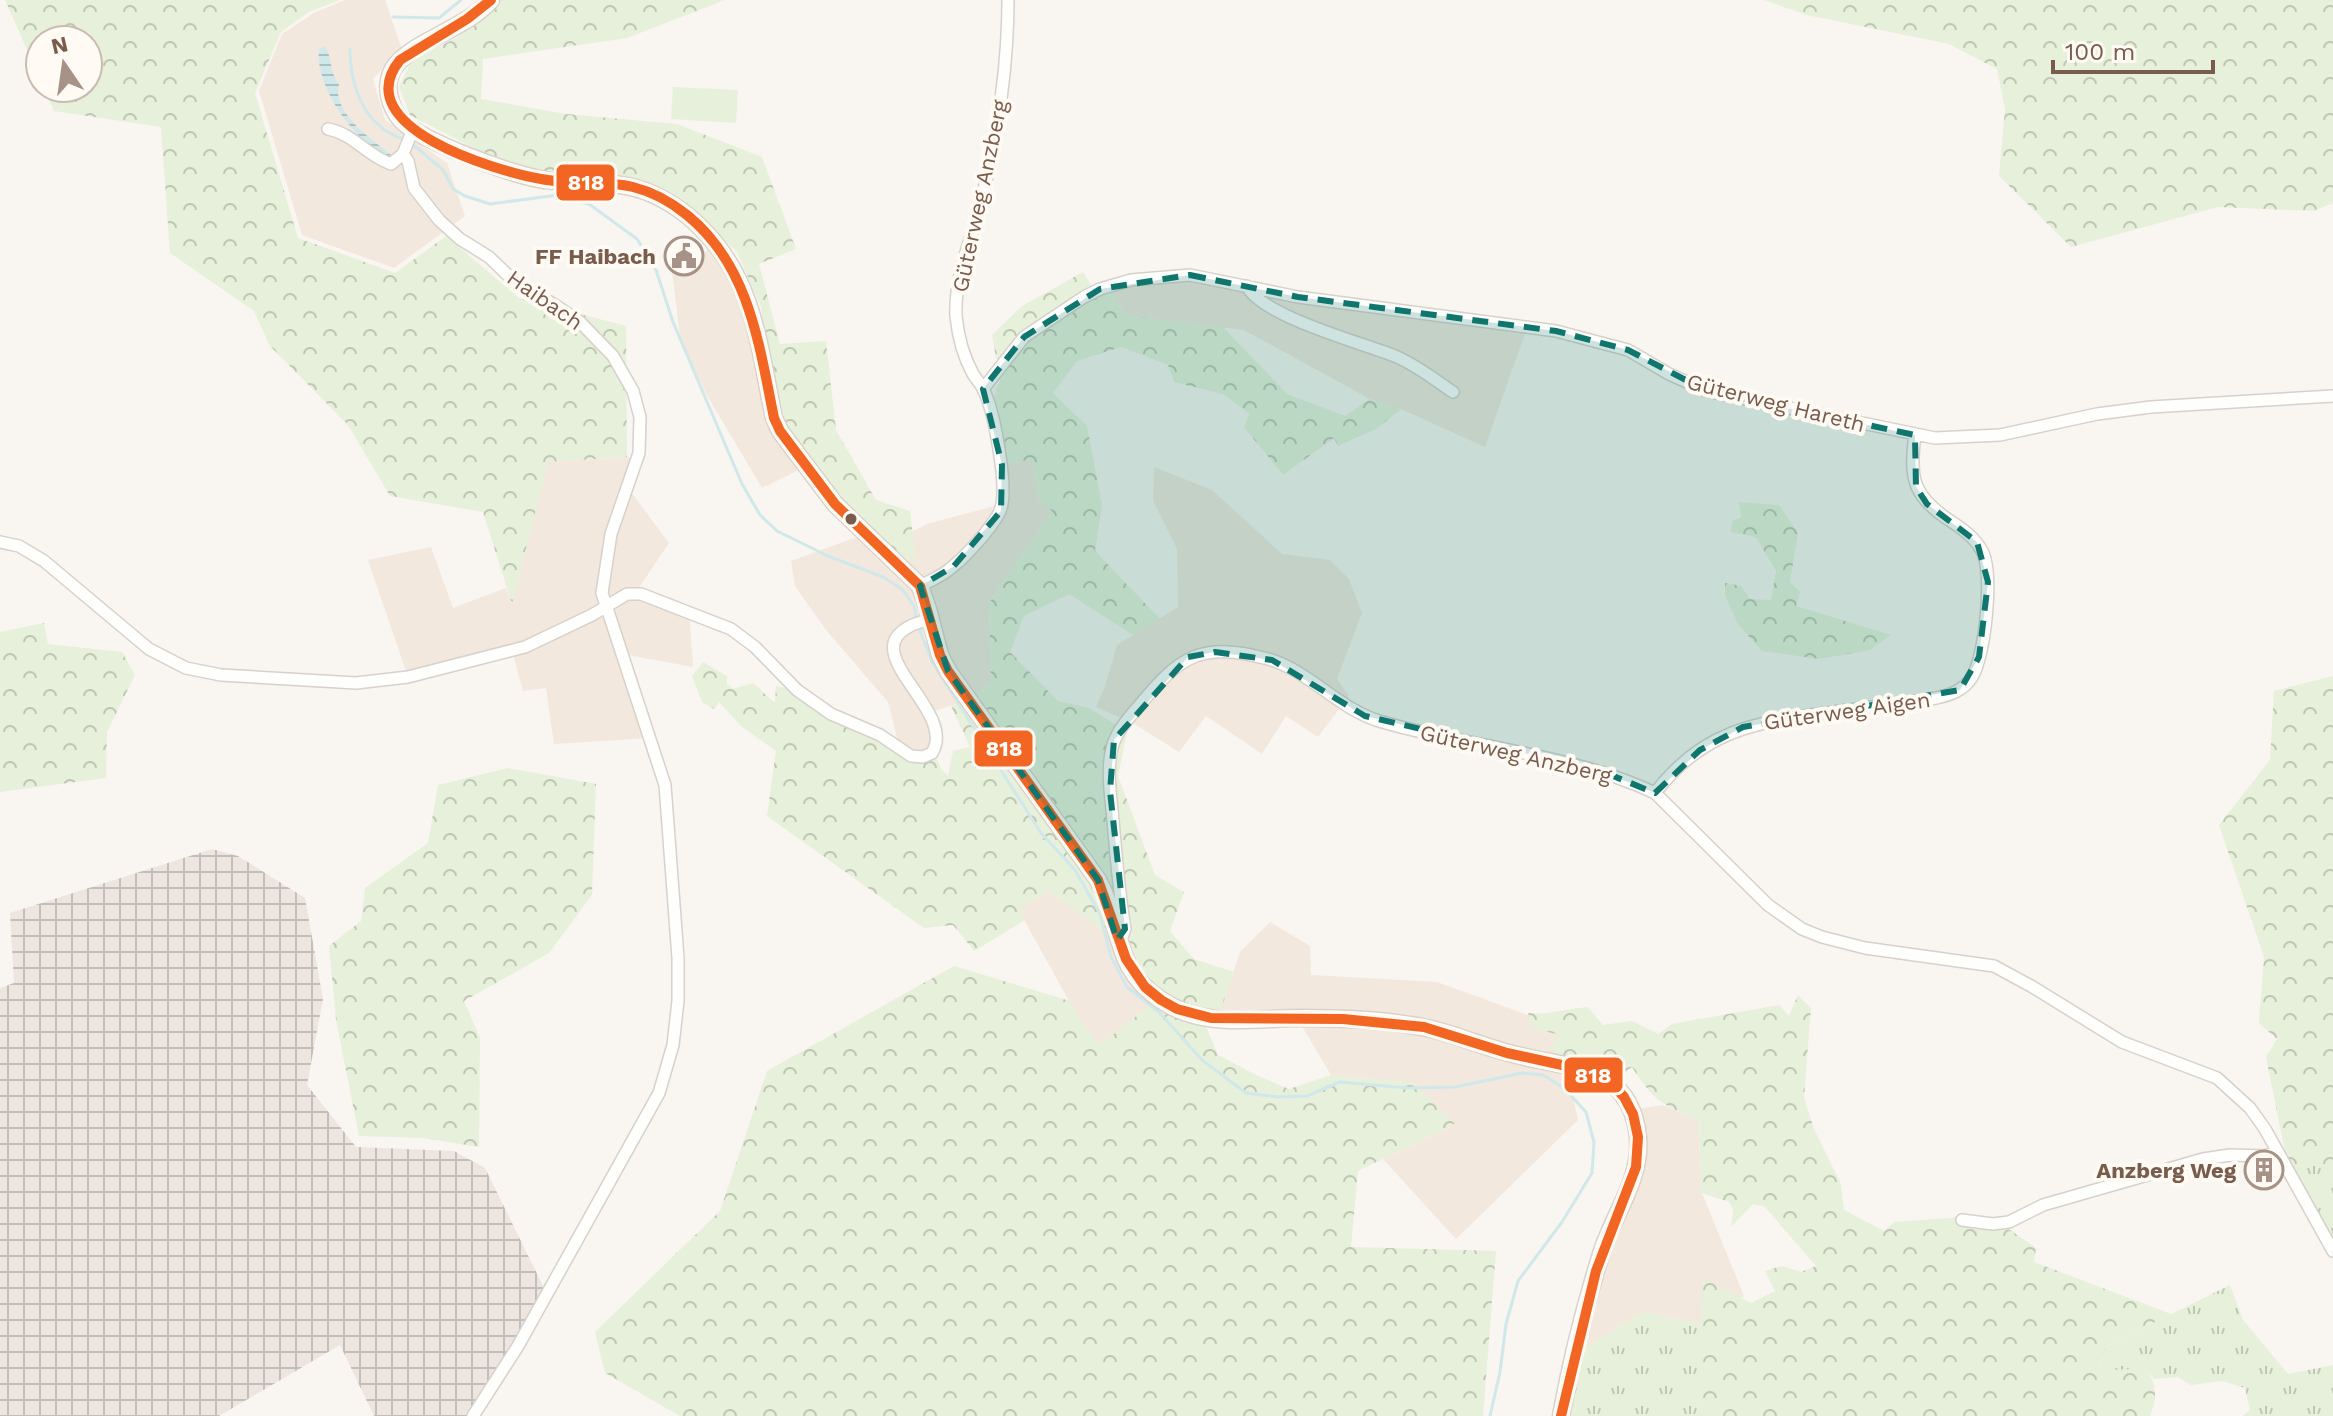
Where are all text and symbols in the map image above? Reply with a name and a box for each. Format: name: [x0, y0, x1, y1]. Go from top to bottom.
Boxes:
north arrow: [24, 24, 104, 104]
scale bar: [2053, 24, 2213, 74]
text: N: [49, 31, 70, 59]
text: 100 m: [2065, 38, 2135, 66]
street label: Güterweg Anzberg: [947, 97, 1013, 294]
line badge: 818: [555, 163, 616, 202]
text: 818: [567, 170, 605, 195]
public building icon: FF Haibach: [663, 235, 705, 277]
place label: FF Haibach: [535, 244, 656, 269]
street label: Haibach: [502, 265, 588, 335]
street label: Güterweg Hareth: [1684, 369, 1868, 437]
unlabelled marker: [843, 511, 859, 527]
street label: Güterweg Aigen: [1762, 687, 1932, 735]
street label: Güterweg Anzberg: [1418, 720, 1615, 788]
line badge: 818: [973, 729, 1034, 768]
text: 818: [985, 736, 1023, 761]
line badge: 818: [1563, 1056, 1624, 1094]
text: 818: [1574, 1063, 1612, 1088]
building icon: Anzberg Weg: [2243, 1149, 2285, 1191]
place label: Anzberg Weg: [2096, 1158, 2237, 1183]

